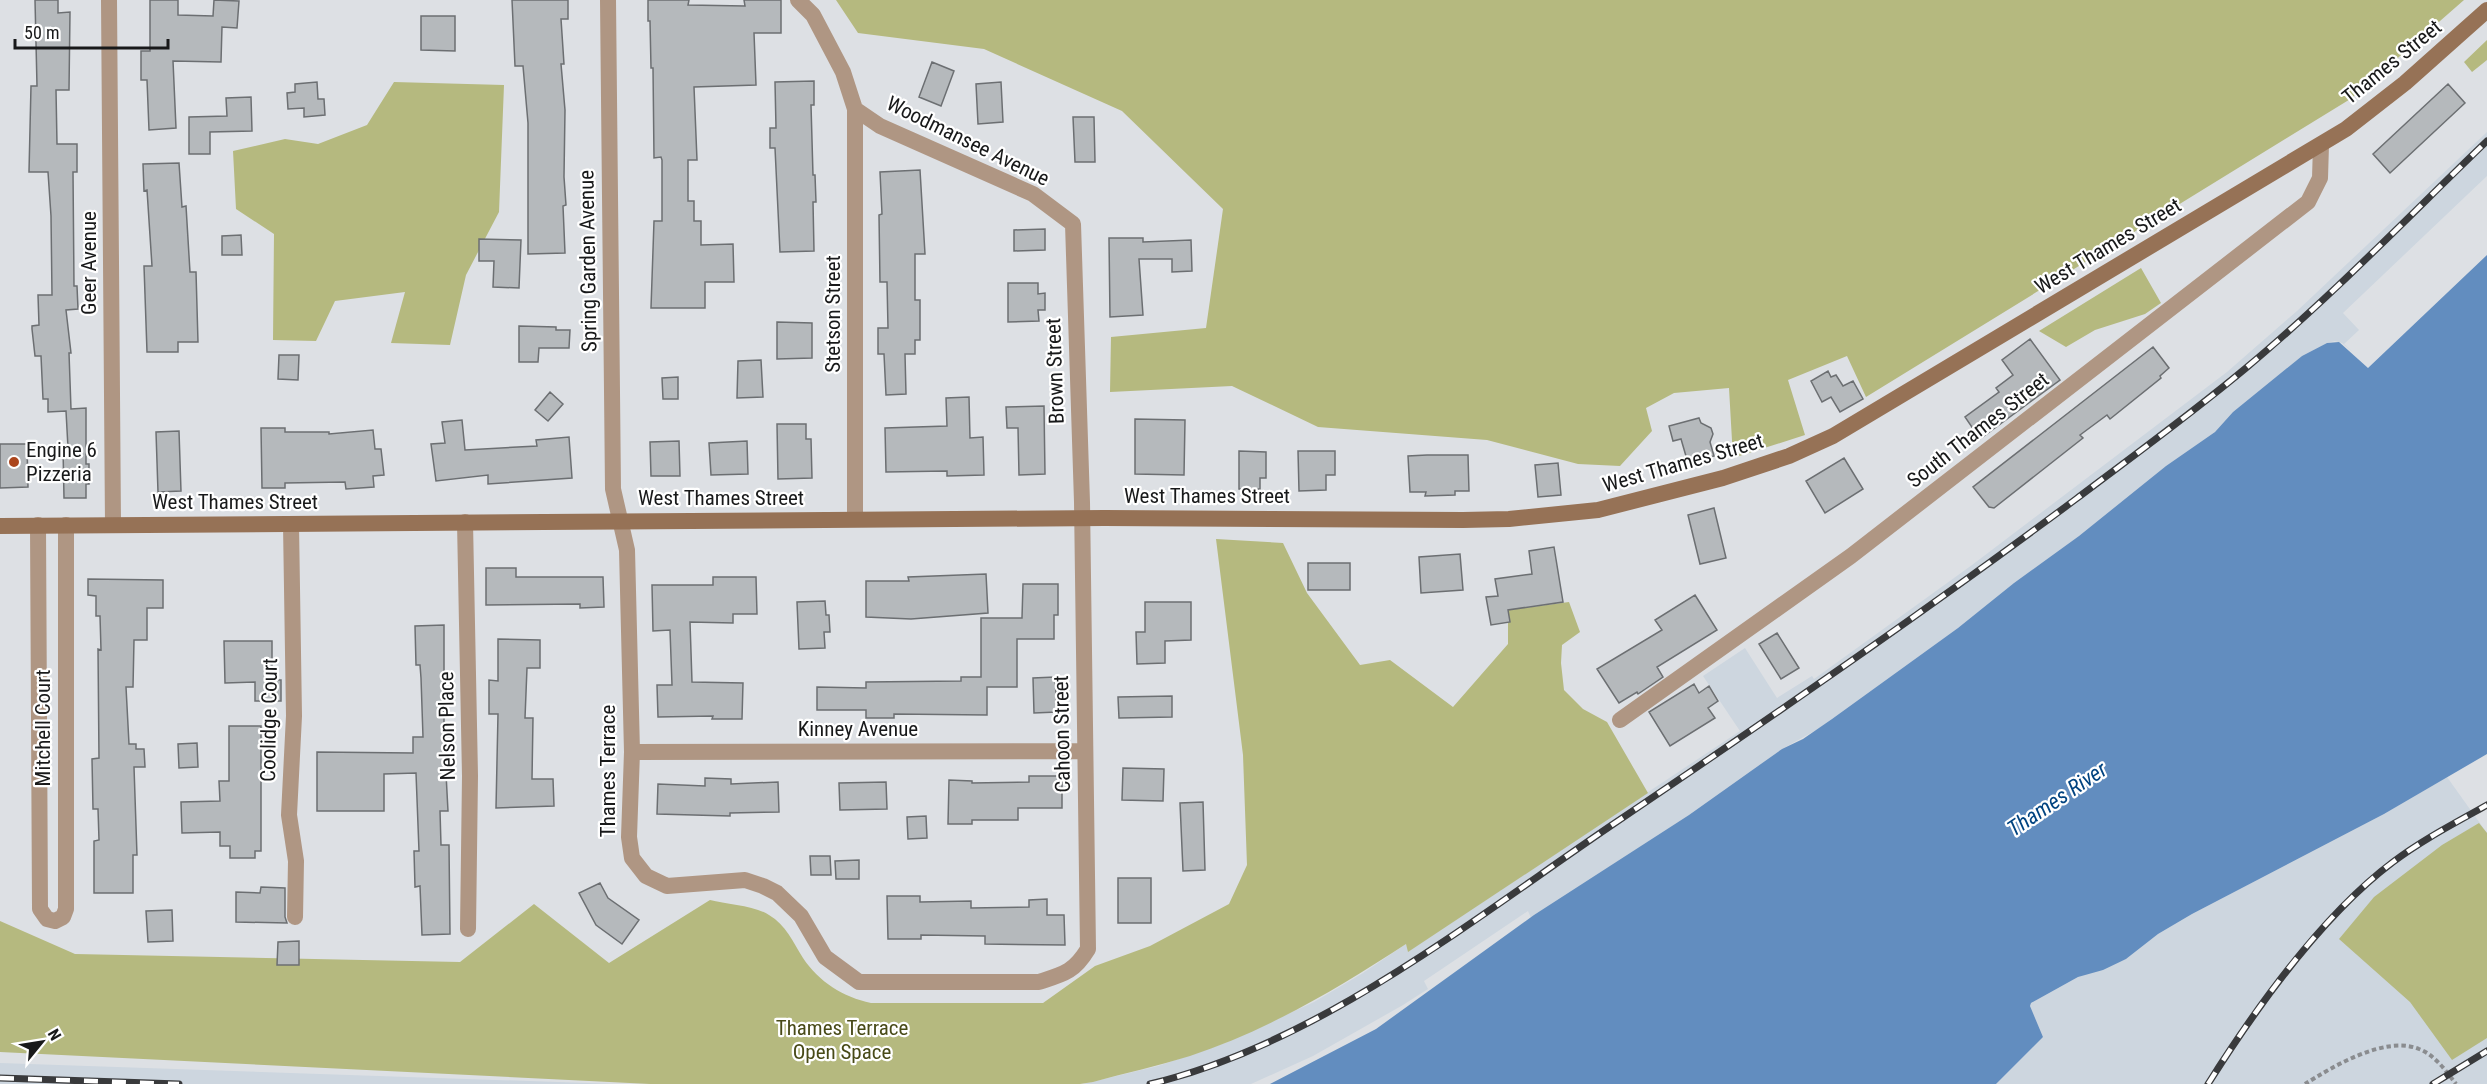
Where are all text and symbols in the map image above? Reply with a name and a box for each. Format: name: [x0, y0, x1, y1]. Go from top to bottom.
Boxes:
scale bar: [15, 12, 168, 50]
street label: Thames Street: [2338, 15, 2446, 109]
text: 50 m: [24, 22, 59, 43]
street label: Woodmansee Avenue: [883, 91, 1053, 191]
street label: Spring Garden Avenue: [574, 170, 602, 352]
street label: West Thames Street: [2031, 193, 2185, 299]
street label: Geer Avenue: [77, 211, 101, 315]
street label: Stetson Street: [821, 255, 845, 373]
street label: Brown Street: [1041, 318, 1069, 424]
street label: South Thames Street: [1903, 367, 2053, 493]
street label: West Thames Street: [1600, 429, 1766, 497]
place label: Engine 6 Pizzeria: [26, 438, 97, 486]
marker: Engine 6 Pizzeria: [7, 455, 21, 469]
street label: West Thames Street: [1124, 484, 1290, 508]
street label: West Thames Street: [638, 486, 804, 510]
street label: West Thames Street: [152, 490, 318, 514]
street label: Coolidge Court: [256, 658, 282, 782]
street label: Mitchell Court: [31, 670, 55, 786]
street label: Nelson Place: [434, 671, 460, 781]
street label: Cahoon Street: [1049, 675, 1075, 793]
street label: Thames Terrace: [596, 705, 620, 837]
street label: Kinney Avenue: [798, 717, 918, 741]
water label: Thames River: [2003, 756, 2112, 841]
north arrow: [12, 1012, 72, 1072]
park label: Thames Terrace Open Space: [776, 1016, 908, 1064]
text: N: [44, 1026, 65, 1044]

